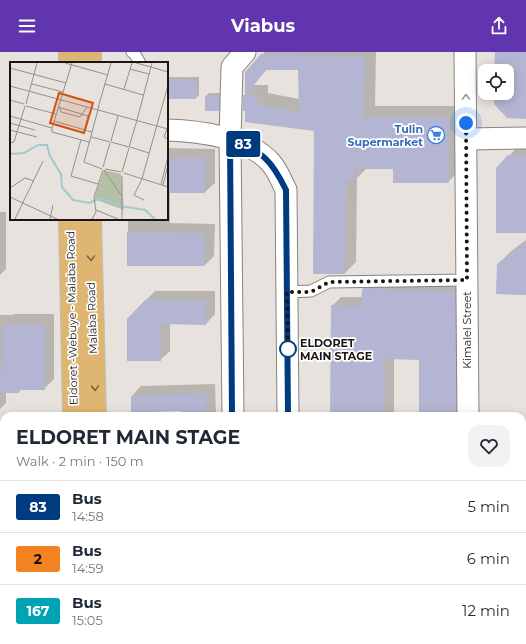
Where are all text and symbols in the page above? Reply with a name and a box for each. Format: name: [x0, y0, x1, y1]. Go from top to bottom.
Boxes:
icon: menu: [16, 15, 38, 37]
text: Viabus: [231, 15, 295, 37]
icon: share: [488, 15, 510, 37]
inset map: [10, 62, 168, 220]
map controls: [478, 64, 514, 100]
button: locate: [478, 64, 514, 100]
one-way arrow: [462, 94, 470, 100]
your location: [456, 113, 476, 133]
place label: Tulin Supermarket: [347, 122, 423, 149]
supermarket icon: Tulin Supermarket: [426, 125, 446, 145]
line badge: 83: [225, 131, 261, 157]
text: 83: [234, 135, 252, 153]
street label: Eldoret -Webuye - Malaba Road: [63, 231, 81, 405]
one-way arrow: [86, 255, 95, 261]
street label: Malaba Road: [84, 282, 100, 354]
street label: Kimalel Street: [460, 291, 474, 369]
place label: ELDORET MAIN STAGE: [300, 336, 372, 363]
marker: ELDORET MAIN STAGE: [279, 340, 297, 358]
one-way arrow: [90, 385, 99, 391]
button: heart: [468, 425, 510, 467]
text: ELDORET MAIN STAGE: [16, 426, 240, 449]
text: Walk · 2 min · 150 m: [16, 453, 144, 469]
text: Bus: [72, 489, 102, 508]
text: 5 min: [467, 497, 510, 516]
text: 83: [29, 498, 47, 516]
text: 14:58: [72, 508, 104, 524]
text: Bus: [72, 541, 102, 560]
text: 6 min: [467, 549, 510, 568]
text: 2: [34, 550, 42, 568]
text: 14:59: [72, 560, 103, 576]
text: Bus: [72, 593, 102, 612]
text: 12 min: [462, 601, 510, 620]
text: 167: [26, 602, 50, 620]
text: 15:05: [72, 612, 103, 628]

